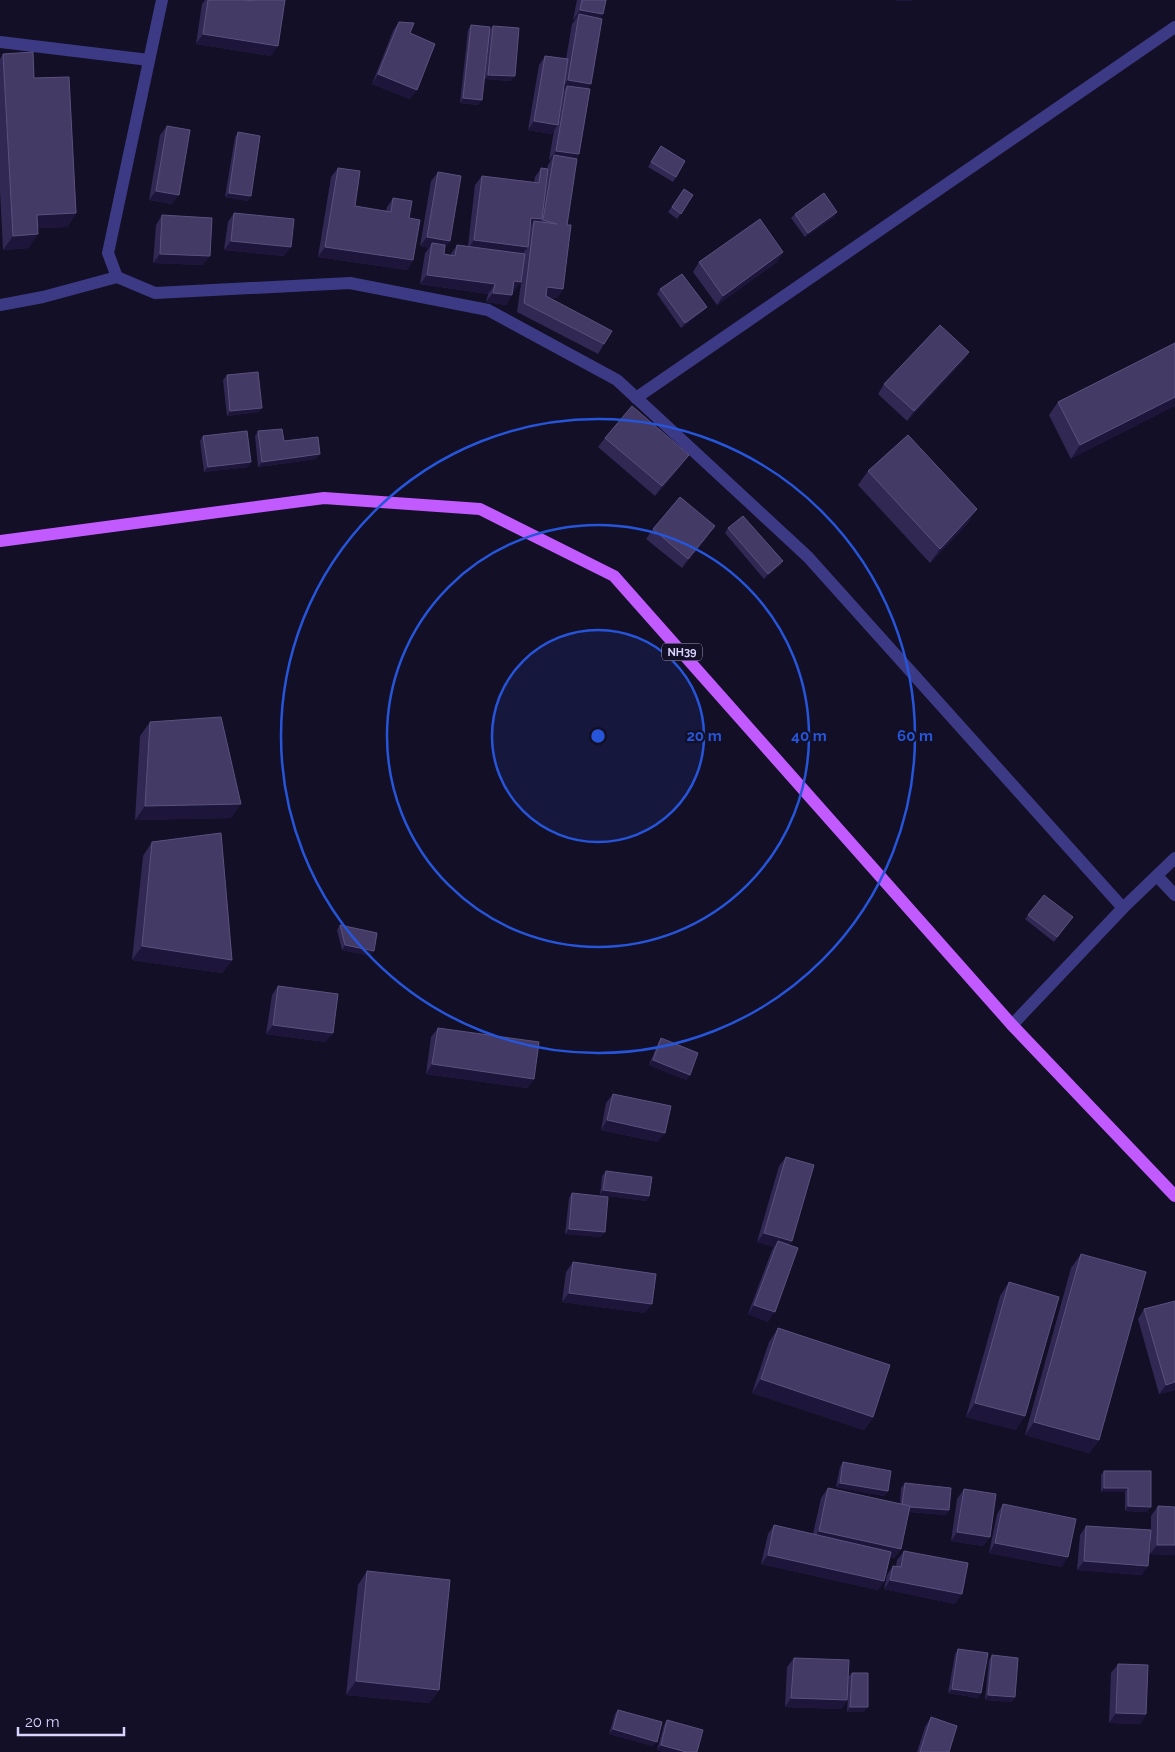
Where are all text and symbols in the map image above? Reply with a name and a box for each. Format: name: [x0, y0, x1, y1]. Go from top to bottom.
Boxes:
road number: NH39: [662, 644, 702, 660]
centre of rings: [589, 727, 607, 745]
text: 20 m: [686, 727, 722, 745]
text: 40 m: [791, 727, 827, 745]
text: 60 m: [897, 727, 933, 745]
scale bar: [18, 1704, 124, 1736]
text: 20 m: [25, 1713, 60, 1731]

